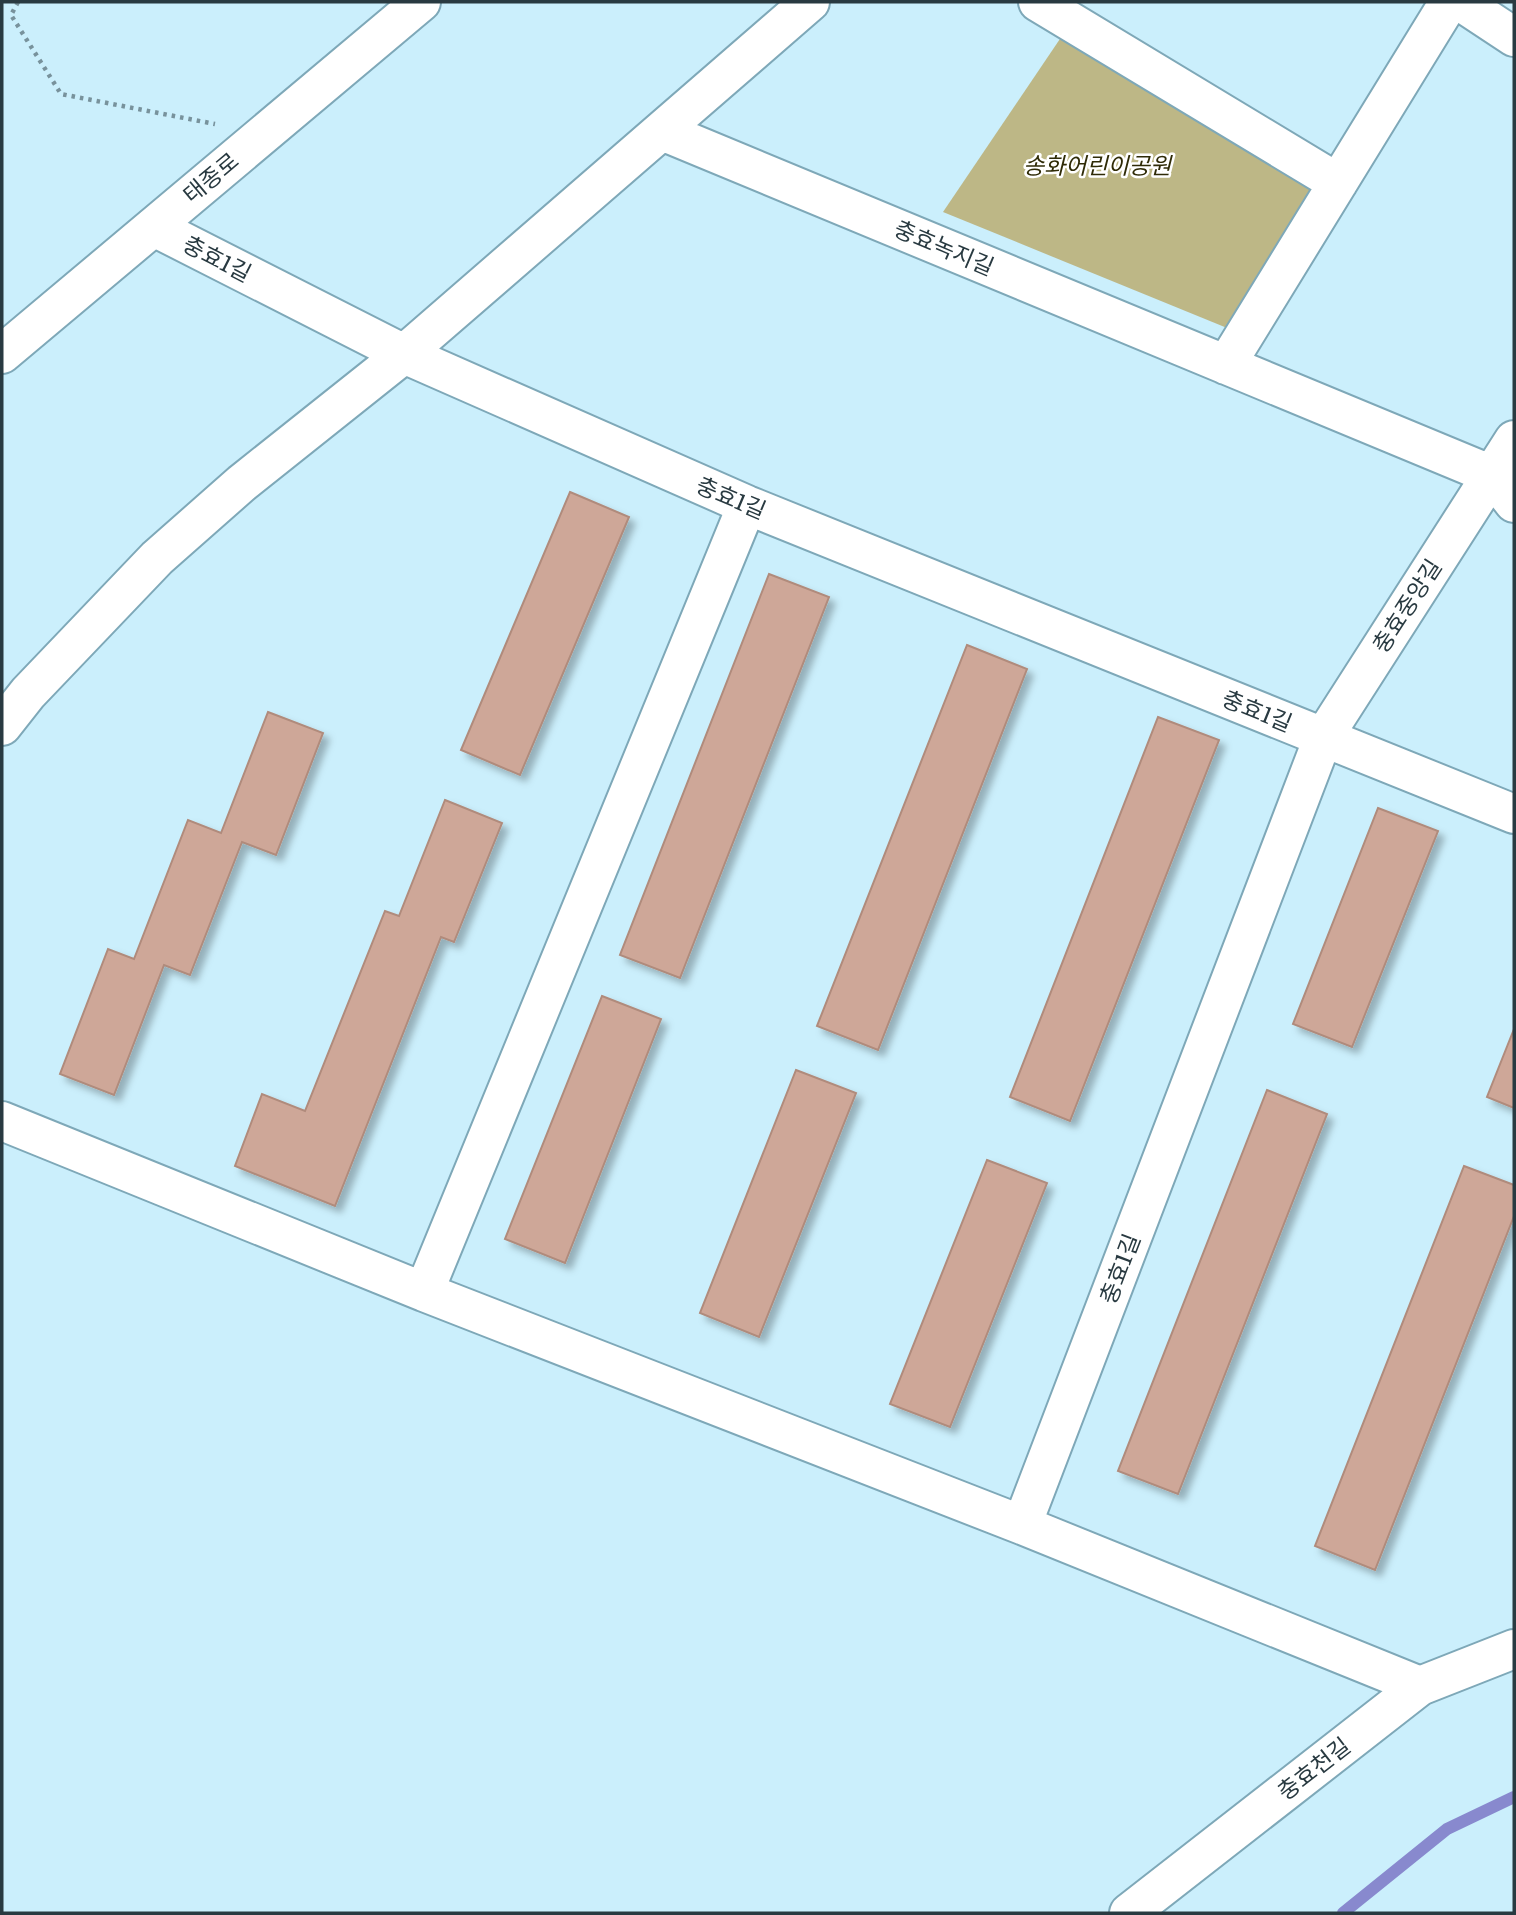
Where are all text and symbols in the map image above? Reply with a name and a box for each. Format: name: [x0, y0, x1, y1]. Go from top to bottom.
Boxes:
street label: 태종로: [174, 143, 245, 210]
park label: 송화어린이공원: [1023, 147, 1173, 181]
street label: 충효녹지길: [889, 210, 1000, 282]
street label: 충효1길: [178, 226, 258, 289]
street label: 충효1길: [692, 466, 772, 526]
street label: 충효중앙길: [1362, 551, 1448, 659]
street label: 충효1길: [1218, 680, 1298, 739]
street label: 충효1길: [1089, 1228, 1147, 1308]
street label: 충효천길: [1269, 1728, 1357, 1807]

